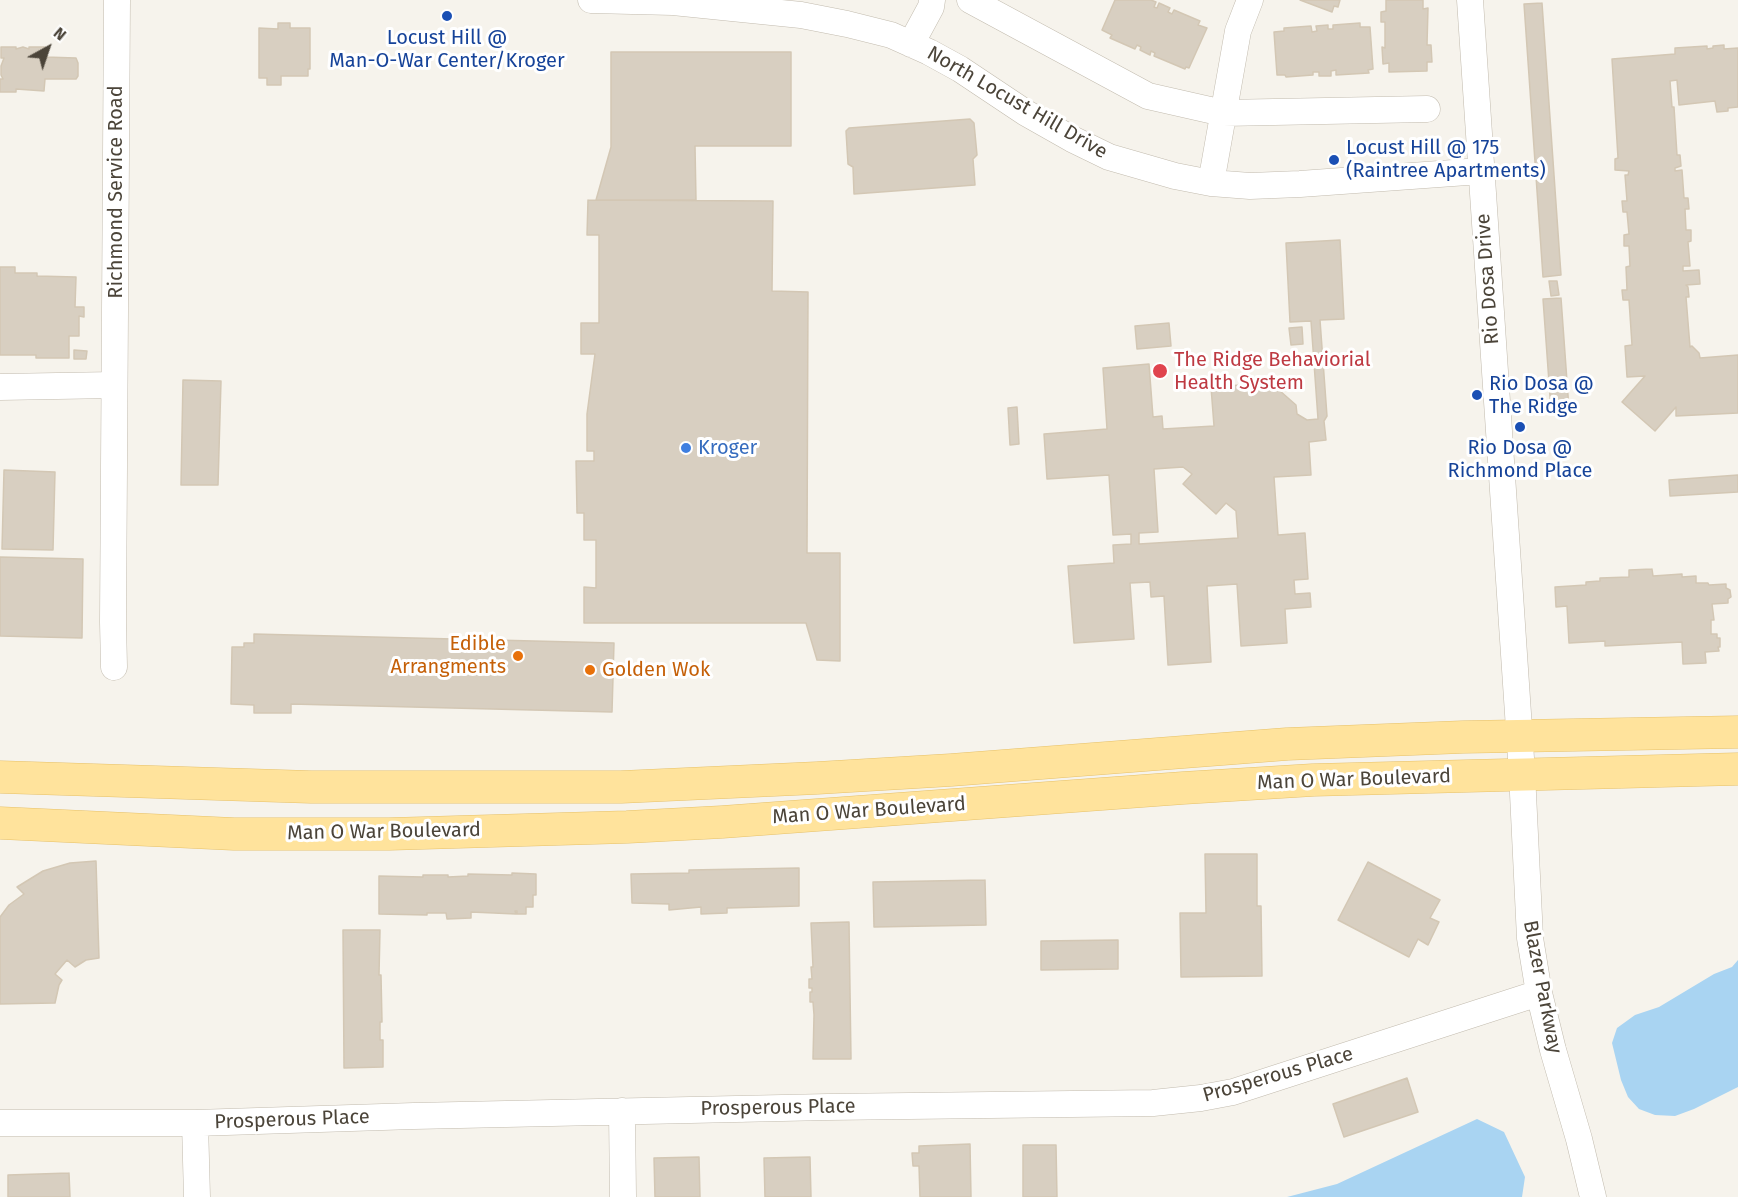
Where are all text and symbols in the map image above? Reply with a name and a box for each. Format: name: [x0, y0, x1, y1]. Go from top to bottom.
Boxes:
marker: Locust Hill @ Man-O-War Center/Kroger: [440, 9, 454, 23]
north arrow: [18, 18, 78, 78]
text: N: [50, 23, 70, 45]
place label: Locust Hill @ Man-O-War Center/Kroger: [329, 26, 565, 73]
street label: North Locust Hill Drive: [922, 41, 1112, 165]
street label: Richmond Service Road: [104, 85, 128, 299]
place label: Locust Hill @ 175 (Raintree Apartments): [1346, 136, 1546, 183]
marker: Locust Hill @ 175 (Raintree Apartments): [1327, 153, 1341, 167]
street label: Rio Dosa Drive: [1471, 213, 1505, 345]
place label: The Ridge Behaviorial Health System: [1174, 348, 1371, 395]
marker: The Ridge Behaviorial Health System: [1151, 362, 1169, 380]
place label: Rio Dosa @ The Ridge: [1489, 372, 1594, 419]
marker: Rio Dosa @ The Ridge: [1470, 388, 1484, 402]
marker: Rio Dosa @ Richmond Place: [1513, 420, 1527, 434]
place label: Kroger: [698, 436, 757, 460]
place label: Rio Dosa @ Richmond Place: [1448, 436, 1592, 483]
marker: Kroger: [679, 441, 693, 455]
place label: Edible Arrangments: [390, 632, 506, 679]
marker: Edible Arrangments: [511, 649, 525, 663]
place label: Golden Wok: [602, 658, 710, 682]
marker: Golden Wok: [583, 663, 597, 677]
street label: Man O War Boulevard: [1257, 765, 1451, 795]
street label: Man O War Boulevard: [771, 792, 967, 830]
street label: Man O War Boulevard: [287, 818, 481, 846]
street label: Blazer Parkway: [1517, 918, 1567, 1056]
street label: Prosperous Place: [1200, 1042, 1356, 1108]
street label: Prosperous Place: [700, 1095, 856, 1121]
street label: Prosperous Place: [214, 1105, 370, 1135]

